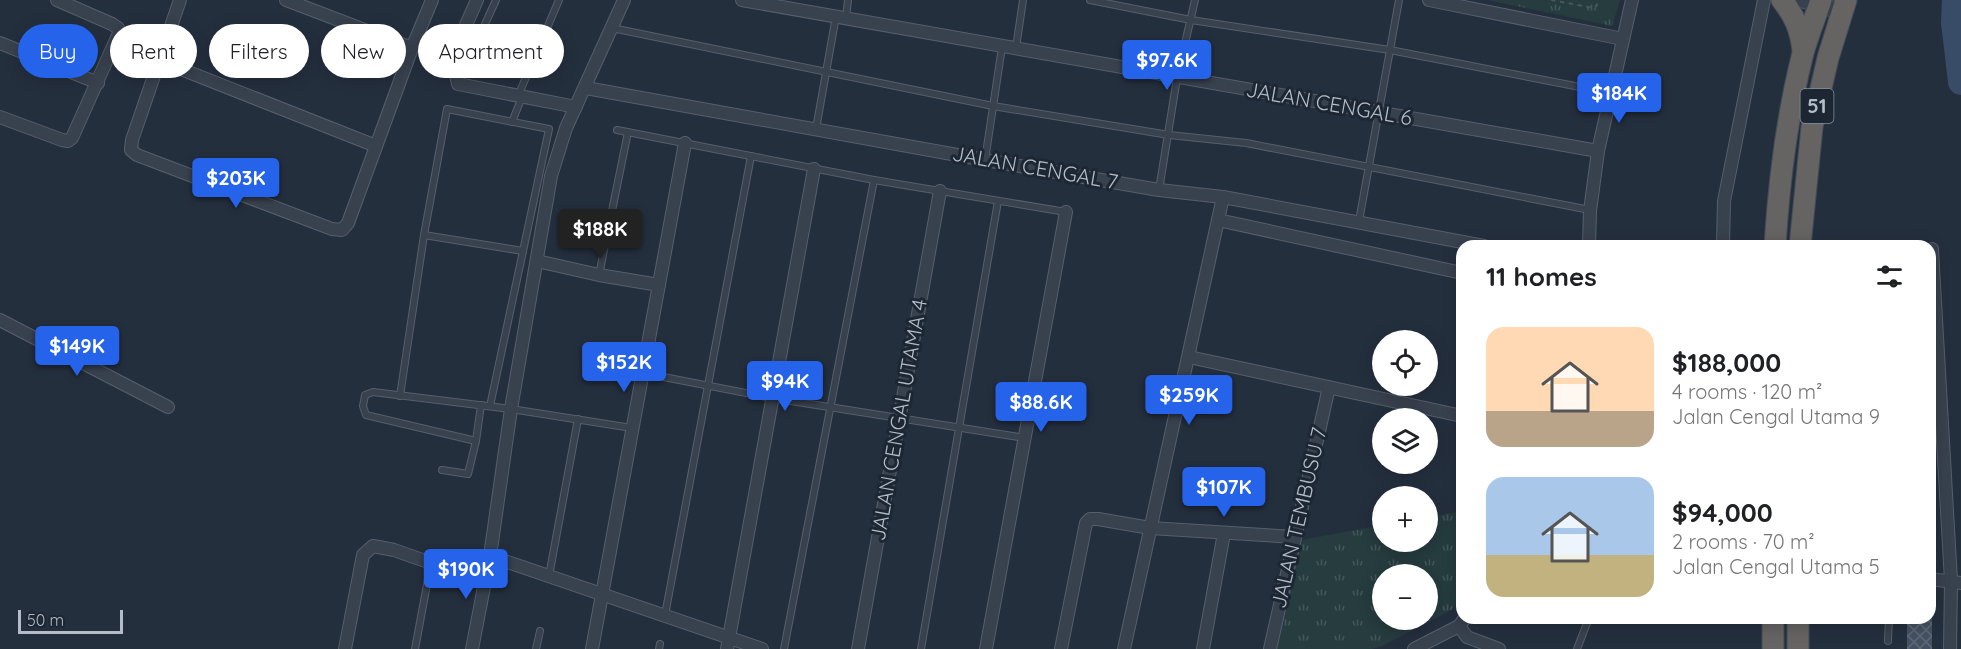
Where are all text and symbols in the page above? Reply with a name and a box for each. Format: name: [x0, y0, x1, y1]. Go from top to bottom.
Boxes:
chip: Buy: [18, 24, 98, 78]
chip: Rent: [110, 24, 197, 78]
chip: Filters: [209, 24, 309, 78]
chip: New: [321, 24, 406, 78]
chip: Apartment: [418, 24, 564, 78]
pin: $97.6K: [1118, 40, 1216, 91]
text: $97.6K: [1136, 47, 1198, 72]
pin: $184K: [1577, 73, 1661, 124]
street label: JALAN CENGAL 6: [1244, 76, 1414, 130]
text: $184K: [1591, 80, 1647, 105]
road number: 51: [1800, 89, 1834, 123]
street label: JALAN CENGAL 7: [950, 140, 1120, 194]
pin: $203K: [194, 158, 278, 209]
text: $203K: [206, 165, 266, 190]
pin: $188K: [558, 209, 642, 260]
text: $188K: [573, 216, 627, 241]
text: 11 homes: [1486, 260, 1597, 293]
icon: filters: [1873, 260, 1906, 293]
street label: JALAN CENGAL UTAMA 4: [864, 297, 932, 543]
pin: $149K: [35, 326, 119, 377]
map controls: [1372, 330, 1438, 630]
button: locate: [1372, 330, 1438, 396]
text: $149K: [49, 333, 105, 358]
pin: $152K: [582, 342, 666, 393]
text: $188,000: [1672, 346, 1781, 379]
text: $152K: [596, 349, 652, 374]
icon: home: [1534, 351, 1606, 423]
pin: $94K: [749, 361, 821, 412]
text: $94K: [761, 368, 809, 393]
pin: $259K: [1147, 375, 1231, 426]
text: 4 rooms · 120 m²: [1672, 379, 1822, 404]
pin: $88.6K: [992, 382, 1090, 433]
text: $259K: [1159, 382, 1219, 407]
text: $88.6K: [1010, 389, 1073, 414]
text: Jalan Cengal Utama 9: [1672, 404, 1880, 429]
button: layers: [1372, 408, 1438, 474]
street label: JALAN TEMBUSU 7: [1265, 425, 1332, 611]
pin: $107K: [1182, 467, 1266, 518]
text: $107K: [1196, 474, 1252, 499]
button: +: [1372, 486, 1438, 552]
text: $94,000: [1672, 496, 1773, 529]
icon: home: [1534, 501, 1606, 573]
text: 2 rooms · 70 m²: [1672, 529, 1815, 554]
pin: $190K: [424, 549, 508, 600]
text: Jalan Cengal Utama 5: [1672, 554, 1880, 579]
text: $190K: [438, 556, 494, 581]
button: −: [1372, 564, 1438, 630]
scale bar: [18, 607, 123, 634]
text: 50 m: [27, 610, 64, 630]

